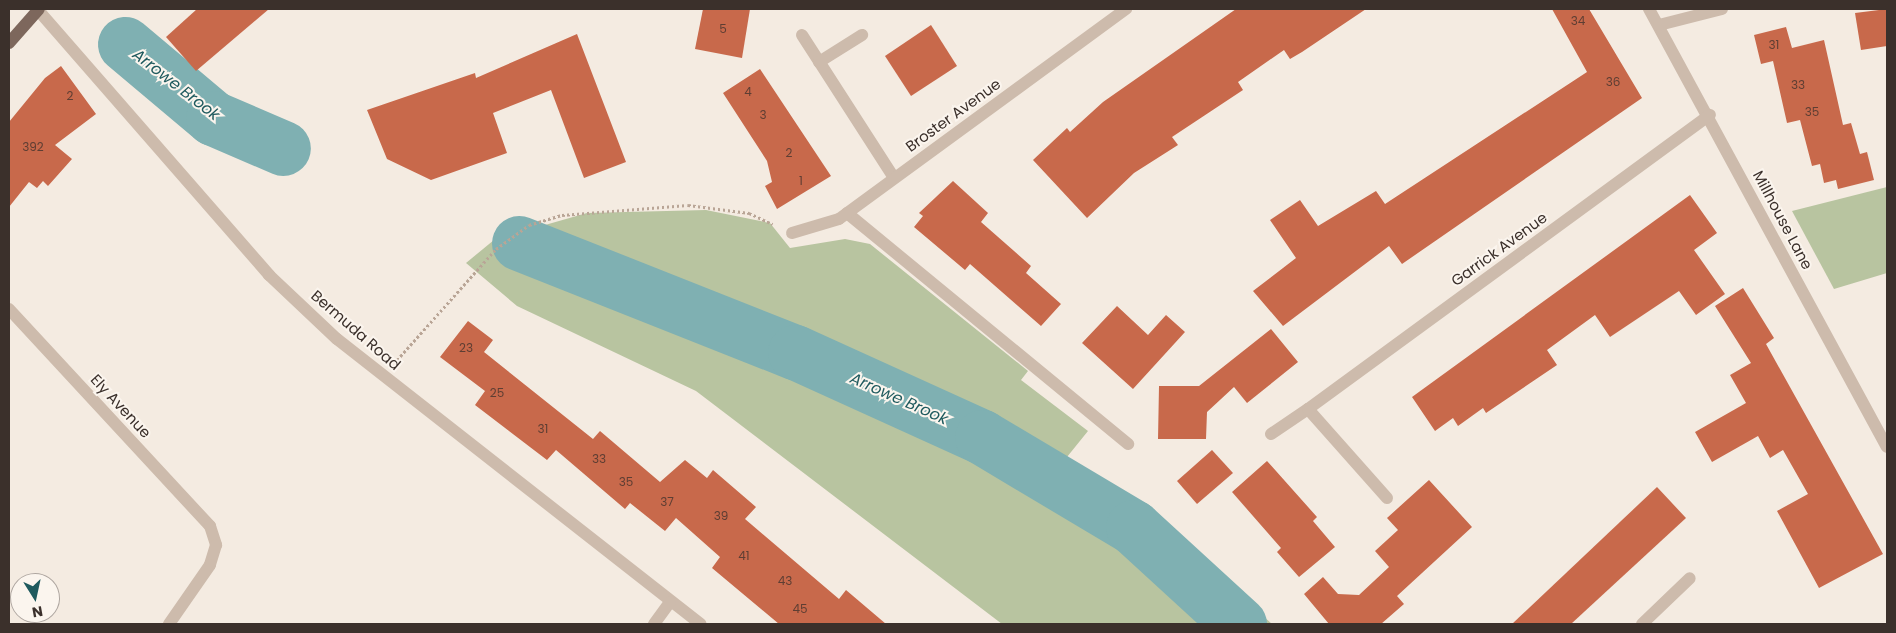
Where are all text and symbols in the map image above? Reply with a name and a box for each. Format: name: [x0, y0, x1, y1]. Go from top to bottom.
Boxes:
house number: 34: [1571, 14, 1585, 28]
house number: 5: [719, 22, 727, 36]
house number: 31: [1769, 38, 1779, 52]
water label: Arrowe Brook: [129, 45, 223, 125]
street label: Broster Avenue: [902, 75, 1004, 155]
house number: 36: [1606, 75, 1620, 89]
house number: 33: [1791, 78, 1805, 92]
house number: 4: [744, 85, 752, 99]
house number: 2: [67, 89, 73, 103]
house number: 35: [1805, 105, 1819, 119]
house number: 3: [759, 108, 767, 122]
house number: 392: [22, 140, 44, 154]
house number: 2: [786, 146, 792, 160]
street label: Millhouse Lane: [1749, 167, 1817, 273]
house number: 1: [799, 174, 803, 188]
street label: Garrick Avenue: [1448, 208, 1550, 290]
street label: Bermuda Road: [308, 286, 404, 374]
house number: 23: [459, 341, 473, 355]
water label: Arrowe Brook: [847, 369, 951, 429]
street label: Ely Avenue: [87, 371, 155, 441]
house number: 25: [490, 386, 504, 400]
house number: 31: [538, 422, 548, 436]
house number: 33: [592, 452, 606, 466]
house number: 35: [619, 475, 633, 489]
house number: 37: [660, 495, 674, 509]
house number: 39: [714, 509, 728, 523]
house number: 41: [738, 549, 750, 563]
north arrow: [10, 573, 60, 623]
house number: 43: [778, 574, 792, 588]
text: N: [31, 601, 44, 623]
house number: 45: [792, 602, 808, 616]

